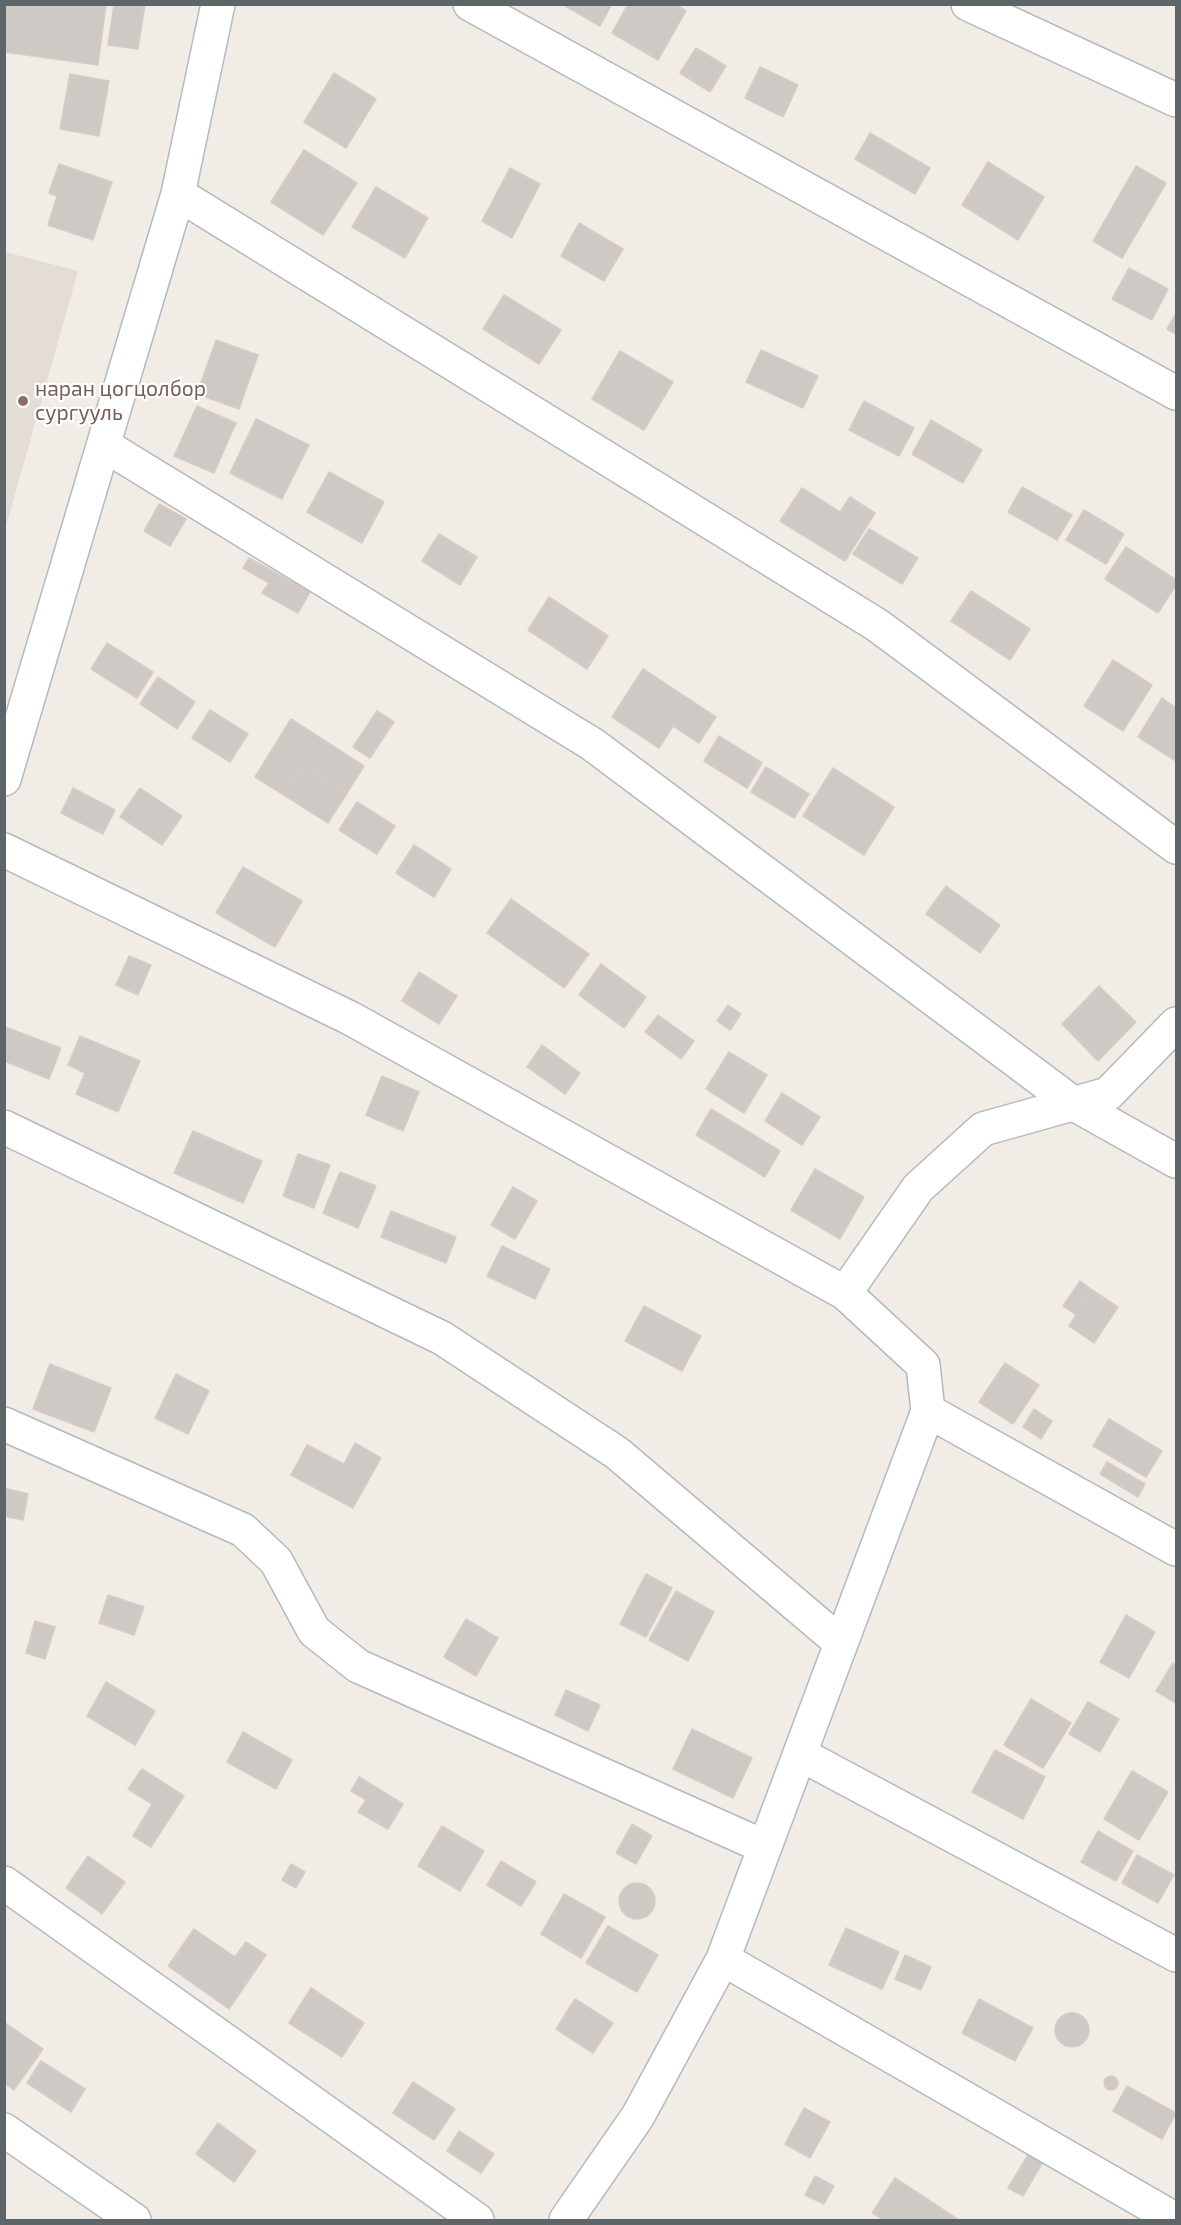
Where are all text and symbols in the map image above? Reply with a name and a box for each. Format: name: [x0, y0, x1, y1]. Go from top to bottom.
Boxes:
place label: наран цогцолбор сургууль: [35, 376, 206, 426]
marker: наран цогцолбор сургууль: [16, 394, 30, 408]

